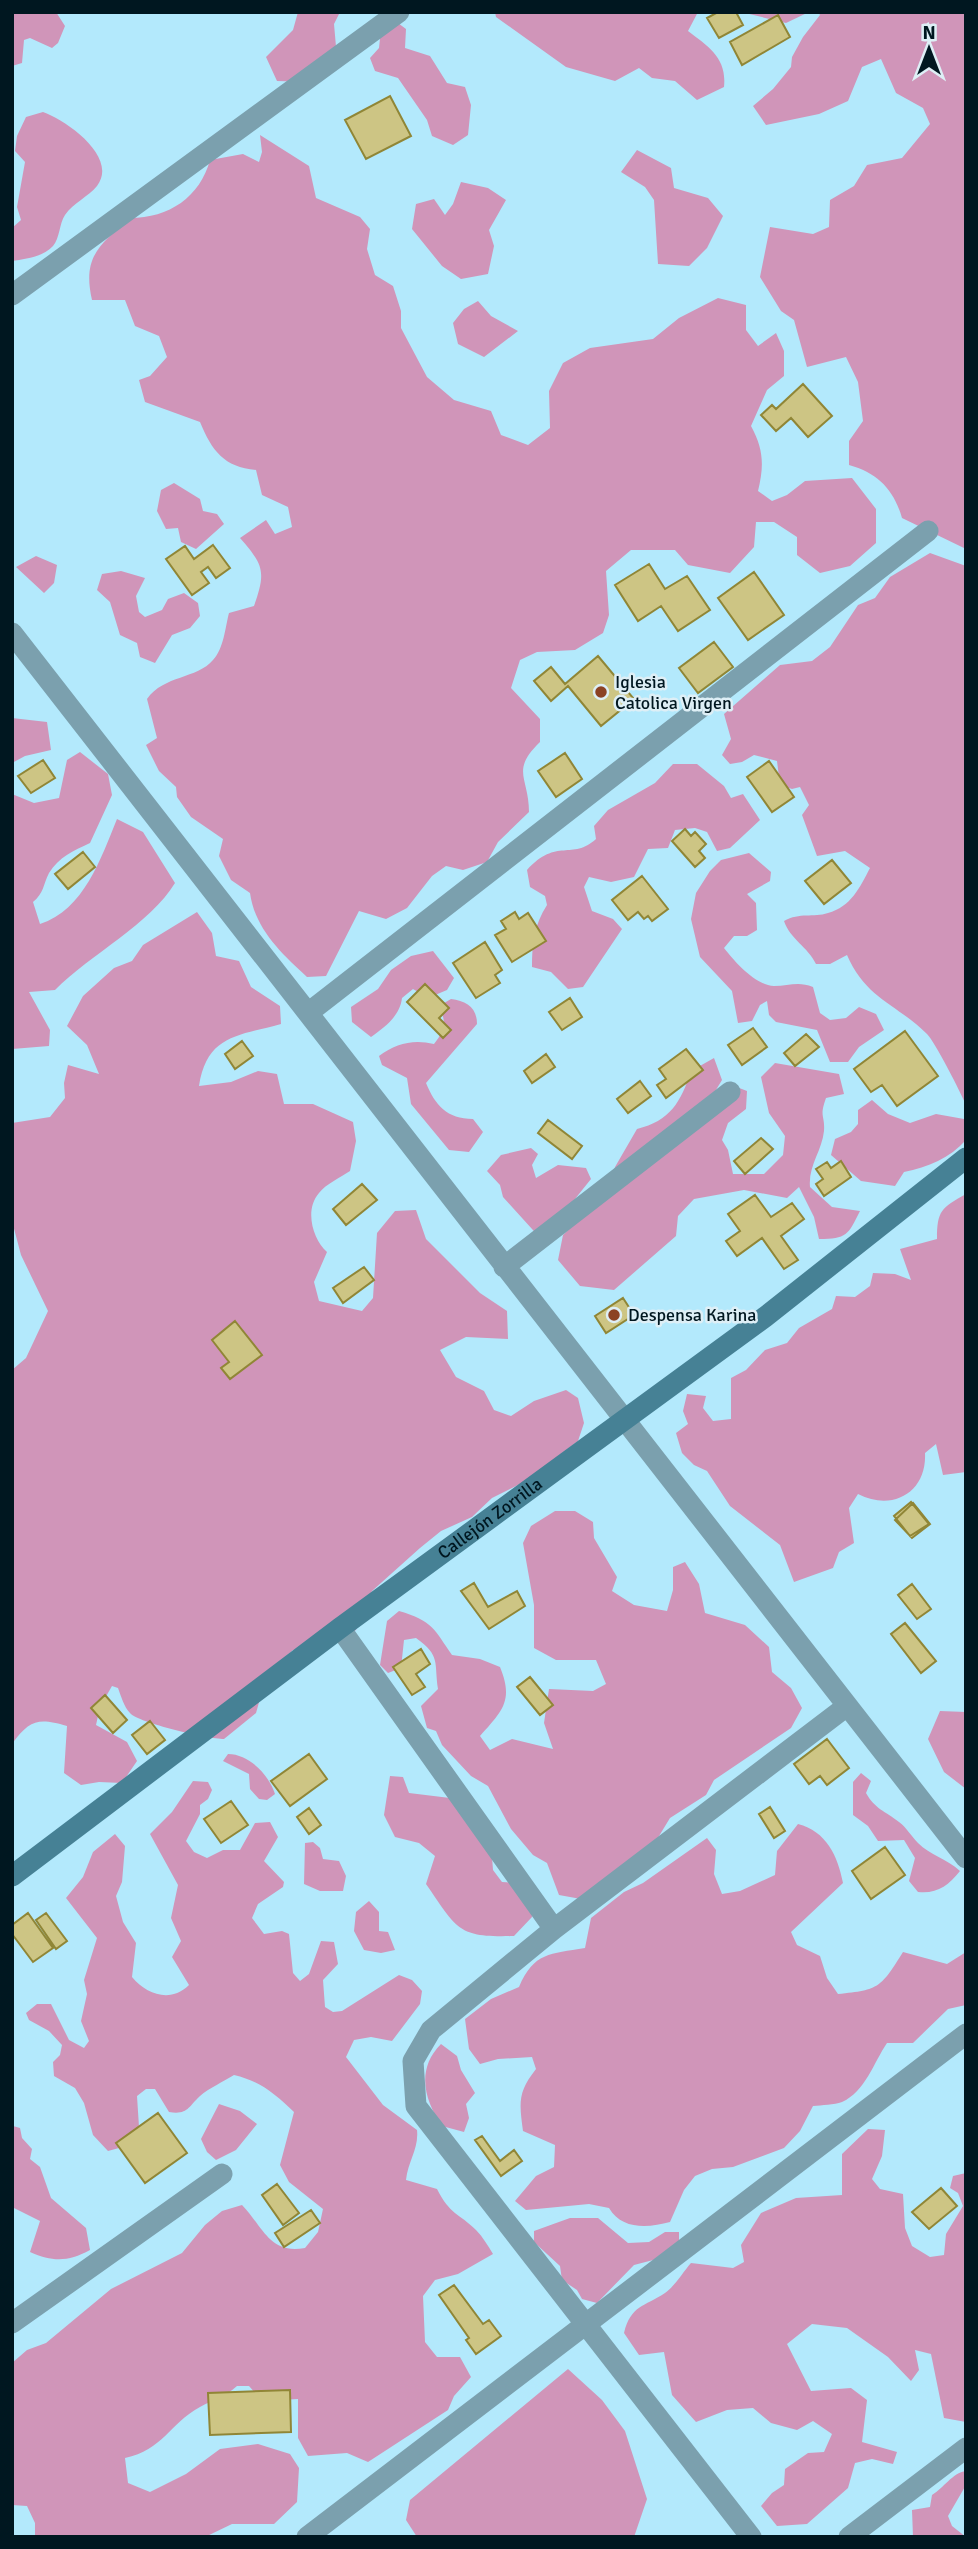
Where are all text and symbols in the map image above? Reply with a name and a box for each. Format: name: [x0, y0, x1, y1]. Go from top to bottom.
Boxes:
north arrow: [894, 14, 964, 84]
text: N: [922, 21, 936, 45]
place label: Iglesia Catolica Virgen: [615, 671, 732, 714]
marker: Iglesia Catolica Virgen: [593, 684, 609, 700]
place label: Despensa Karina: [628, 1304, 757, 1326]
marker: Despensa Karina: [606, 1307, 622, 1323]
street label: Callejón Zorrilla: [433, 1473, 547, 1564]

